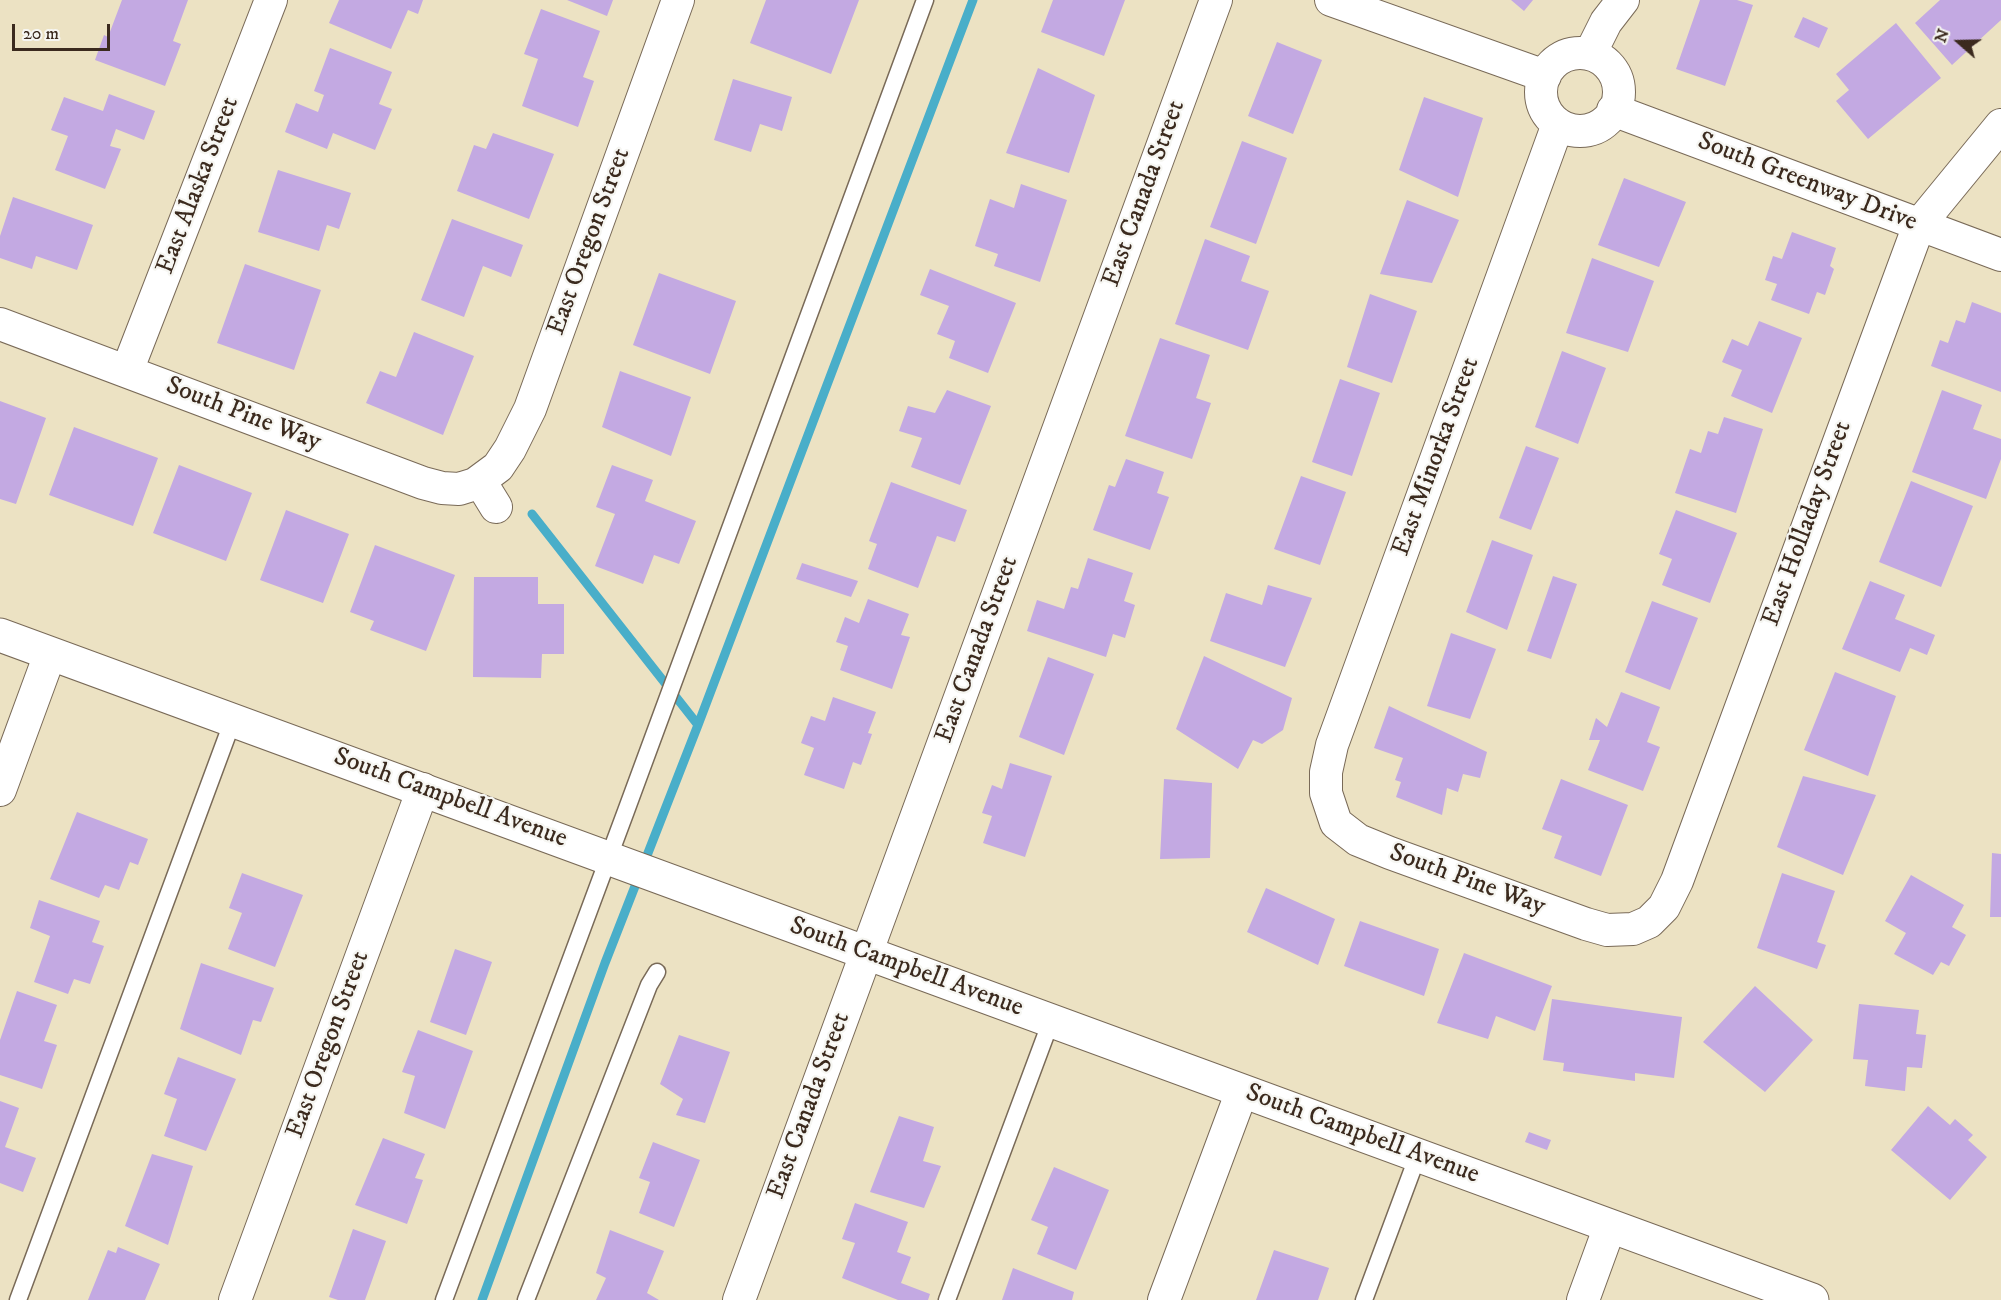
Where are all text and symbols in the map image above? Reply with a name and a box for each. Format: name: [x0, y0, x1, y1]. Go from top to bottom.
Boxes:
scale bar: [15, 12, 112, 50]
north arrow: [1929, 12, 1989, 72]
text: 20 m: [23, 23, 59, 45]
text: N: [1930, 26, 1954, 45]
street label: East Alaska Street: [151, 93, 247, 279]
street label: East Canada Street: [1097, 97, 1193, 291]
street label: South Greenway Drive: [1693, 127, 1921, 239]
street label: East Oregon Street: [542, 144, 638, 340]
street label: East Minorka Street: [1387, 353, 1487, 561]
street label: South Pine Way: [161, 371, 325, 459]
street label: East Holladay Street: [1756, 417, 1860, 631]
street label: East Canada Street: [930, 553, 1026, 747]
street label: South Campbell Avenue: [329, 742, 571, 856]
street label: South Pine Way: [1385, 838, 1549, 924]
street label: South Campbell Avenue: [785, 911, 1027, 1025]
street label: East Oregon Street: [281, 947, 377, 1143]
street label: East Canada Street: [762, 1009, 858, 1203]
street label: South Campbell Avenue: [1241, 1078, 1483, 1192]

